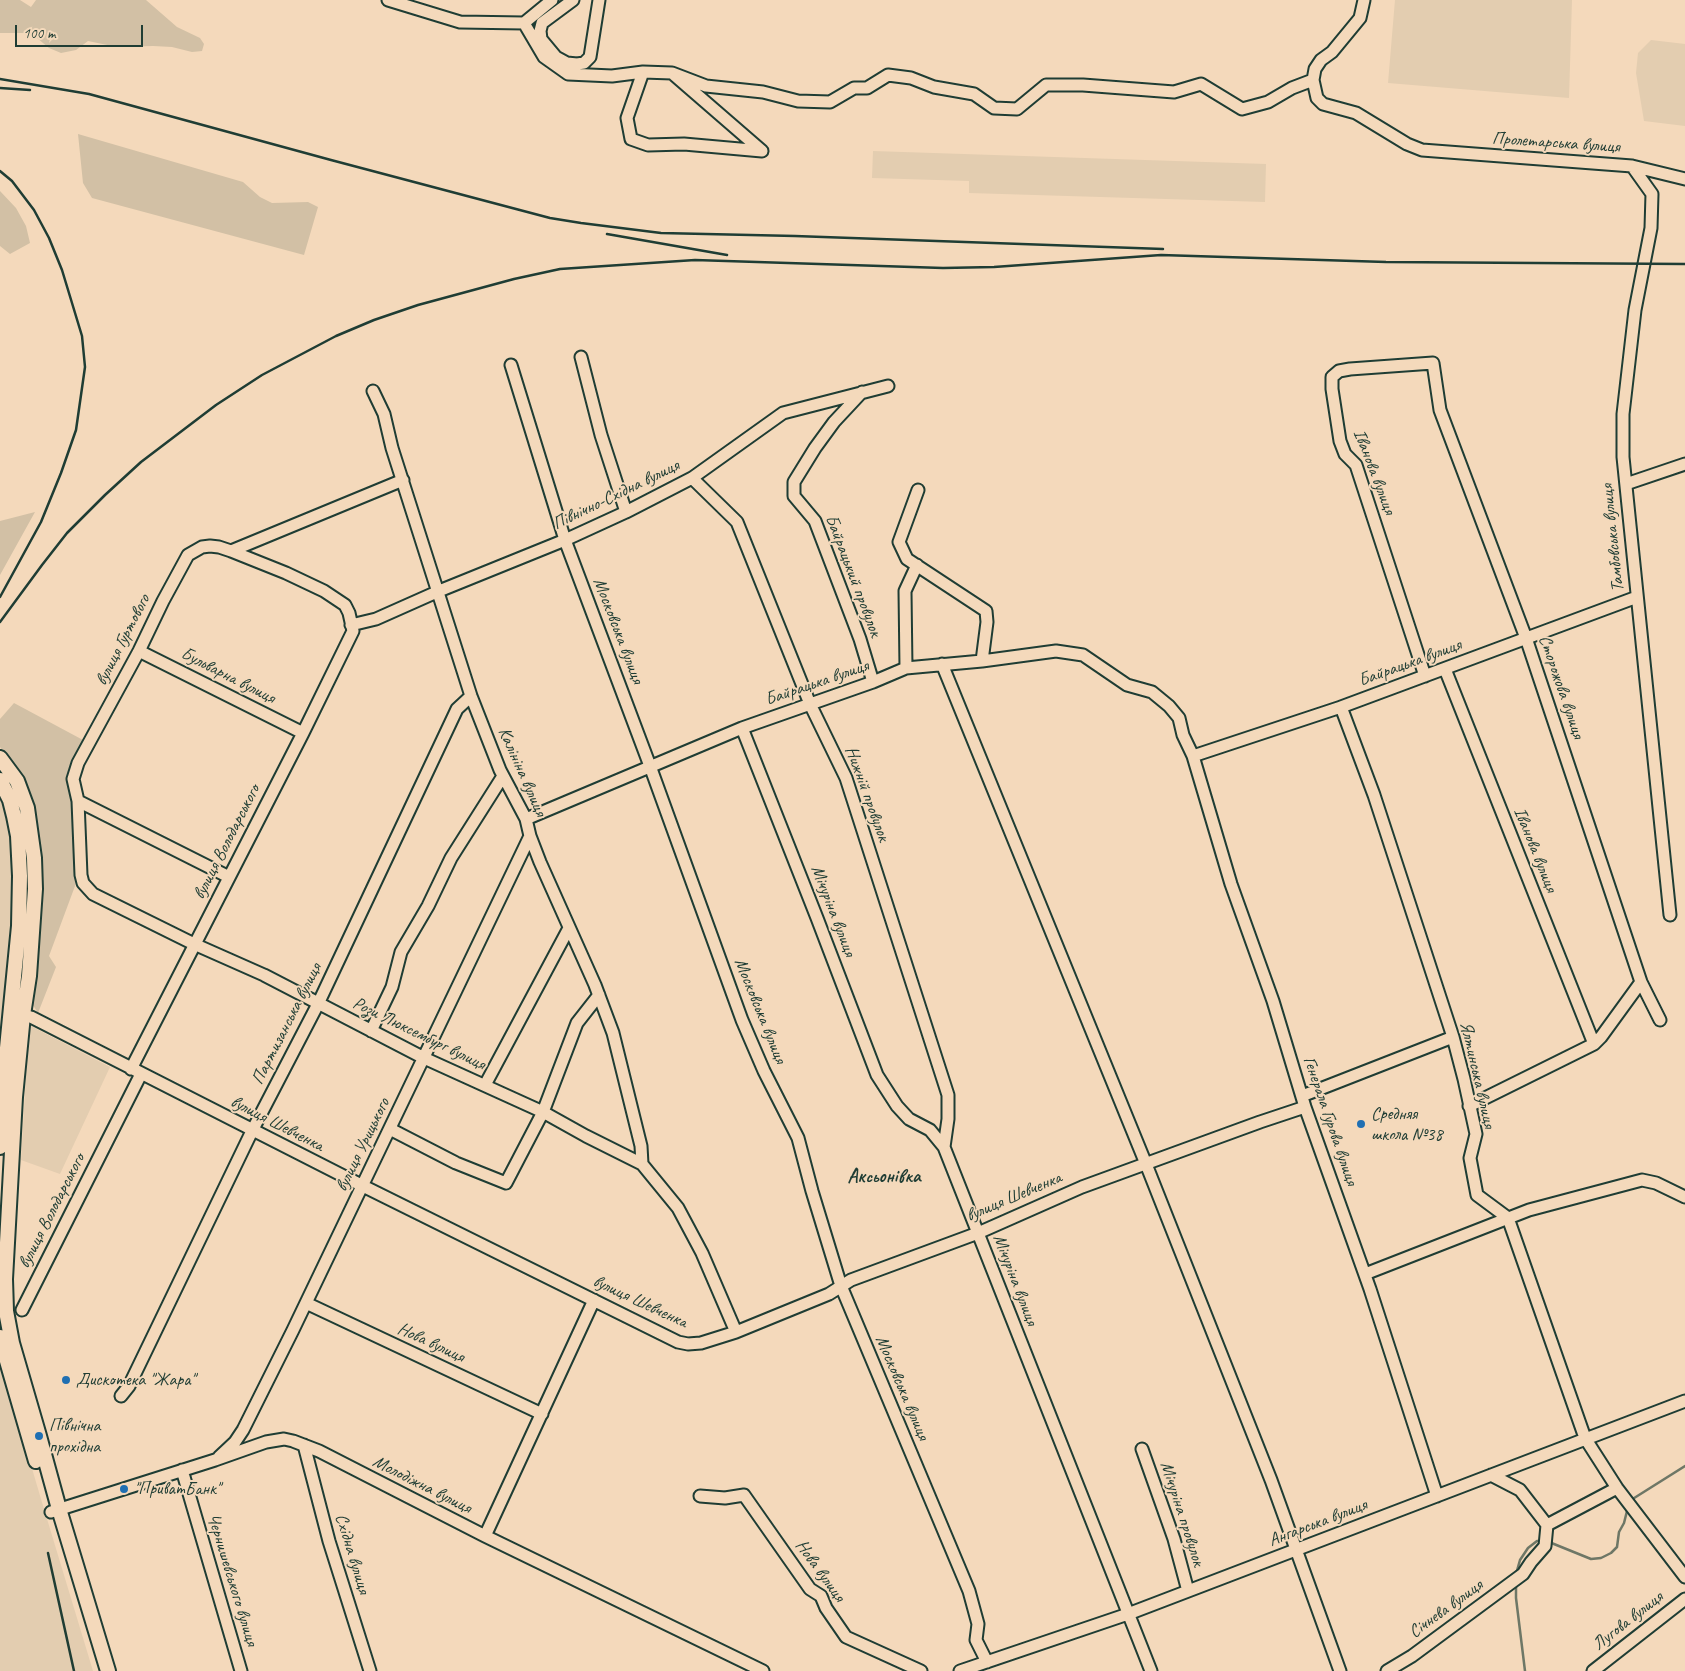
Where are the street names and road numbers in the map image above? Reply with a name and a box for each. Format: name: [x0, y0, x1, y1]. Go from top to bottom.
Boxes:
street label: Пролетарська вулиця: [1491, 128, 1621, 158]
street label: Іванова вулиця: [1348, 426, 1400, 518]
street label: Північно-Східна вулиця: [549, 455, 683, 535]
street label: Тамбовська вулиця: [1597, 483, 1629, 593]
street label: Байрацький провулок: [820, 512, 886, 640]
street label: Московська вулиця: [588, 575, 648, 687]
street label: вулиця Гуртового: [91, 591, 155, 689]
street label: Сторожова вулиця: [1533, 632, 1589, 742]
street label: Байрацька вулиця: [1356, 634, 1464, 692]
street label: Бульварна вулиця: [177, 643, 279, 709]
street label: Байрацька вулиця: [762, 655, 872, 711]
street label: Калініна вулиця: [493, 724, 551, 820]
street label: Нижній провулок: [840, 743, 894, 845]
street label: вулиця Володарського: [189, 781, 265, 903]
street label: Іванова вулиця: [1508, 804, 1562, 896]
street label: Мічуріна вулиця: [806, 862, 860, 960]
street label: Московська вулиця: [729, 955, 791, 1067]
street label: Партизанська вулиця: [247, 960, 327, 1088]
street label: Рози Люксембург вулиця: [349, 992, 489, 1076]
street label: Ялтинська вулиця: [1454, 1020, 1500, 1130]
street label: Генерала Гурова вулиця: [1298, 1054, 1362, 1188]
street label: вулиця Шевченка: [227, 1091, 327, 1157]
street label: вулиця Урицького: [331, 1095, 395, 1195]
street label: вулиця Володарського: [14, 1150, 90, 1272]
street label: вулиця Шевченка: [963, 1167, 1065, 1227]
street label: Мічуріна вулиця: [988, 1231, 1042, 1329]
street label: вулиця Шевченка: [589, 1271, 691, 1333]
street label: Нова вулиця: [394, 1318, 468, 1368]
street label: Московська вулиця: [870, 1332, 934, 1444]
street label: Молодіжна вулиця: [369, 1451, 475, 1519]
street label: Мічуріна провулок: [1155, 1459, 1209, 1569]
street label: Ангарська вулиця: [1266, 1494, 1370, 1552]
street label: Чернишевського вулиця: [202, 1511, 262, 1649]
street label: Східна вулиця: [330, 1511, 374, 1597]
street label: Нова вулиця: [790, 1536, 850, 1606]
street label: Січнева вулиця: [1405, 1575, 1487, 1643]
street label: Лугова вулиця: [1588, 1587, 1668, 1655]

